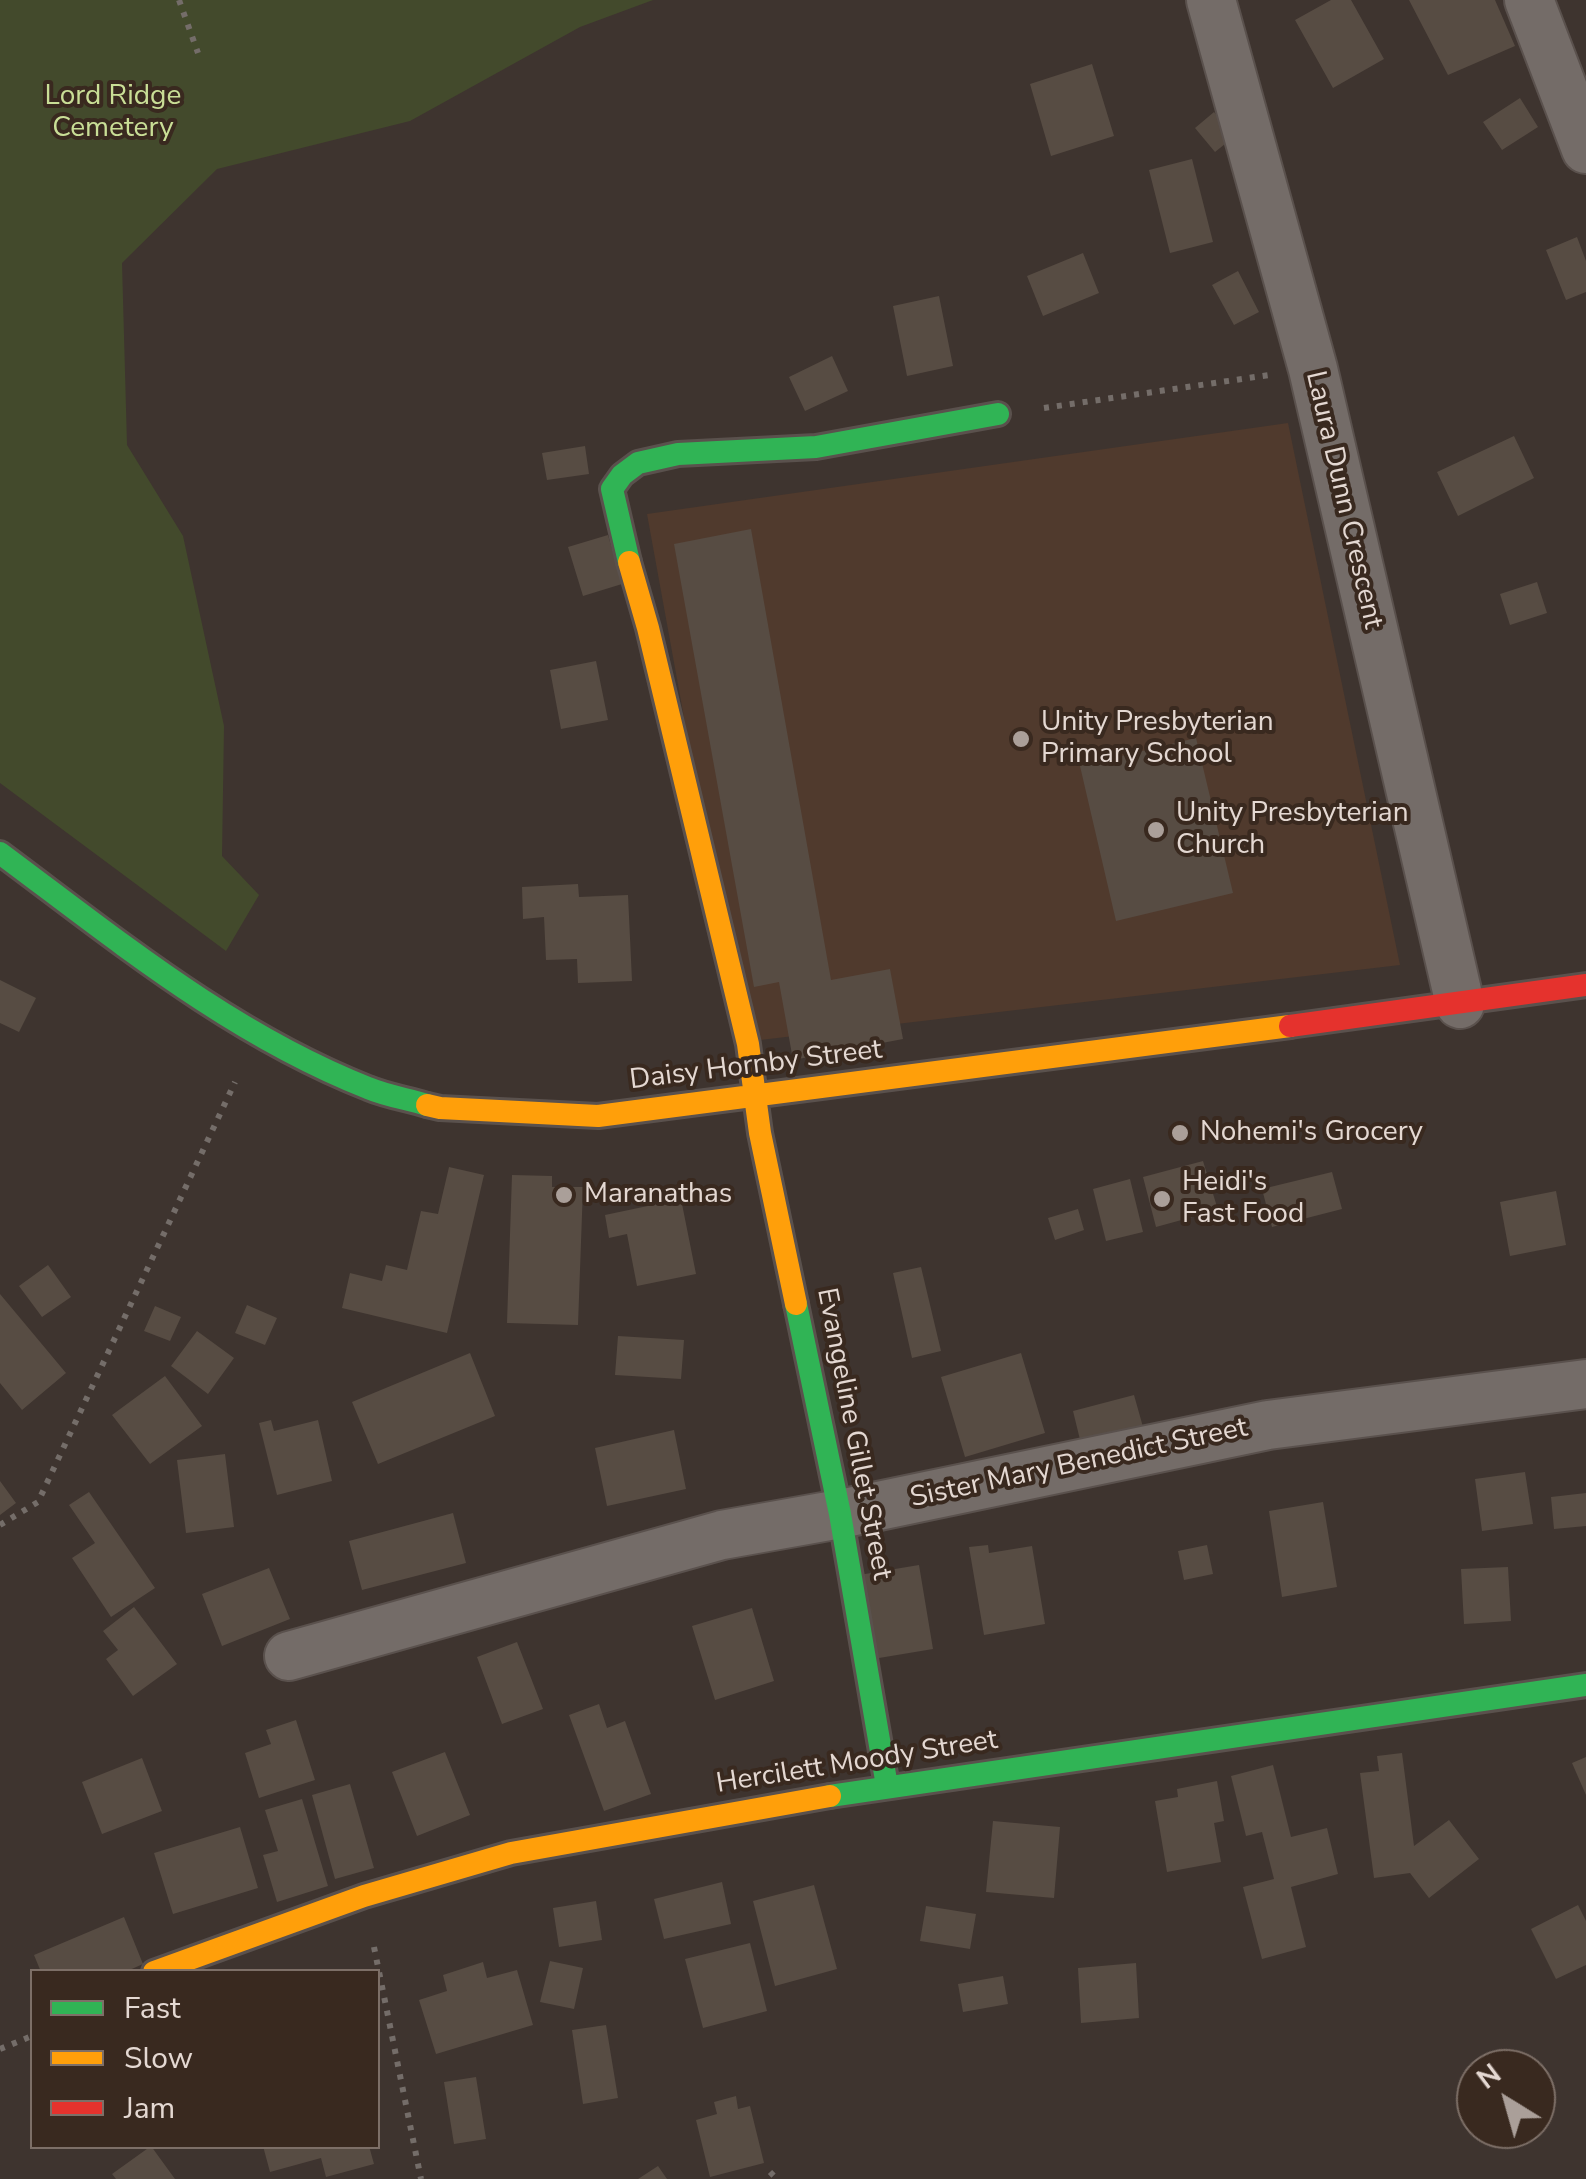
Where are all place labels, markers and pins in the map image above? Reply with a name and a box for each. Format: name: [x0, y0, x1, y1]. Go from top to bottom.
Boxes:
place label: Unity Presbyterian Primary School: [1041, 706, 1274, 772]
marker: Unity Presbyterian Primary School: [1010, 728, 1032, 750]
place label: Unity Presbyterian Church: [1176, 797, 1409, 863]
marker: Unity Presbyterian Church: [1145, 819, 1167, 841]
place label: Nohemi's Grocery: [1200, 1116, 1423, 1150]
marker: Nohemi's Grocery: [1169, 1122, 1191, 1144]
place label: Heidi's Fast Food: [1182, 1166, 1304, 1232]
place label: Maranathas: [584, 1178, 732, 1212]
marker: Maranathas: [553, 1184, 575, 1206]
marker: Heidi's Fast Food: [1151, 1188, 1173, 1210]

